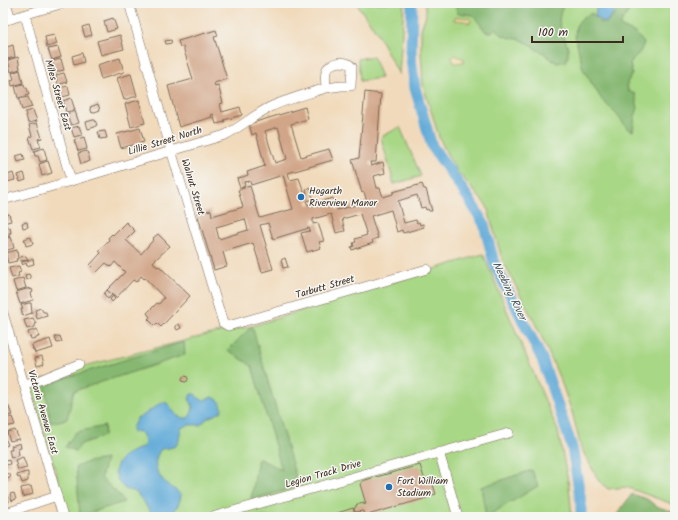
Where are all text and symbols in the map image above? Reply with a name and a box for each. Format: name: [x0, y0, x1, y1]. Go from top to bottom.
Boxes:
scale bar: [532, 18, 623, 44]
text: 100 m: [538, 23, 569, 42]
street label: Miles Street East: [40, 57, 76, 133]
street label: Lillie Street North: [126, 122, 204, 160]
street label: Walnut Street: [177, 157, 209, 217]
place label: Hogarth Riverview Manor: [309, 183, 378, 211]
marker: Hogarth Riverview Manor: [296, 192, 306, 202]
water label: Neebing River: [487, 259, 532, 326]
street label: Tarbutt Street: [294, 271, 356, 303]
street label: Victoria Avenue East: [23, 368, 63, 456]
street label: Legion Track Drive: [283, 455, 363, 492]
place label: Fort William Stadium: [397, 473, 448, 501]
marker: Fort William Stadium: [384, 482, 394, 492]

